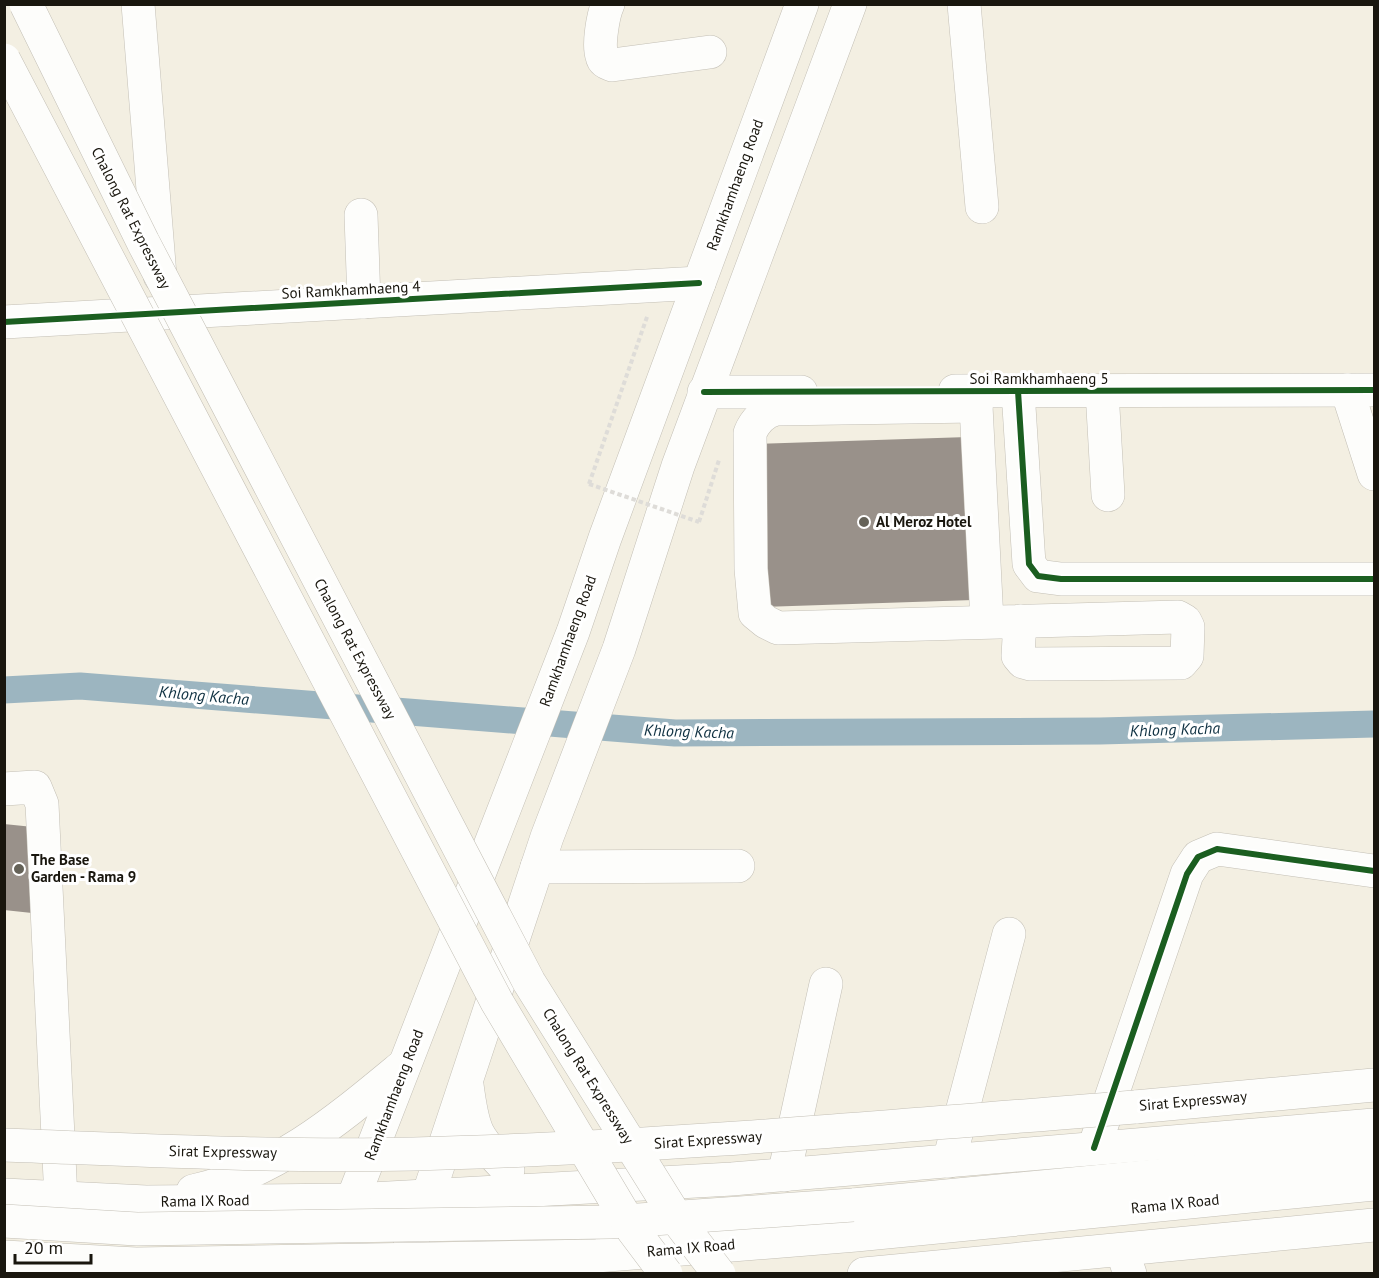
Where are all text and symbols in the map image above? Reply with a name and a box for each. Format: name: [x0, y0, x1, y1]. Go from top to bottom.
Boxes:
street label: Ramkhamhaeng Road: [702, 116, 767, 253]
street label: Chalong Rat Expressway: [87, 144, 176, 292]
street label: Soi Ramkhamhaeng 4: [281, 276, 421, 303]
street label: Soi Ramkhamhaeng 5: [969, 369, 1109, 388]
place label: Al Meroz Hotel: [876, 512, 972, 531]
marker: Al Meroz Hotel: [857, 515, 871, 529]
street label: Ramkhamhaeng Road: [535, 572, 600, 709]
street label: Chalong Rat Expressway: [310, 575, 401, 722]
water label: Khlong Kacha: [158, 681, 250, 709]
water label: Khlong Kacha: [1130, 717, 1221, 741]
water label: Khlong Kacha: [644, 719, 735, 743]
place label: The Base Garden - Rama 9: [31, 850, 136, 886]
marker: The Base Garden - Rama 9: [12, 862, 26, 876]
street label: Chalong Rat Expressway: [539, 1004, 638, 1147]
street label: Ramkhamhaeng Road: [360, 1027, 427, 1163]
street label: Sirat Expressway: [1138, 1086, 1248, 1115]
street label: Sirat Expressway: [653, 1126, 763, 1153]
street label: Sirat Expressway: [169, 1141, 277, 1162]
street label: Rama IX Road: [1130, 1189, 1220, 1218]
street label: Rama IX Road: [160, 1190, 250, 1211]
scale bar: [15, 1227, 92, 1265]
street label: Rama IX Road: [646, 1234, 736, 1261]
text: 20 m: [24, 1236, 63, 1259]

